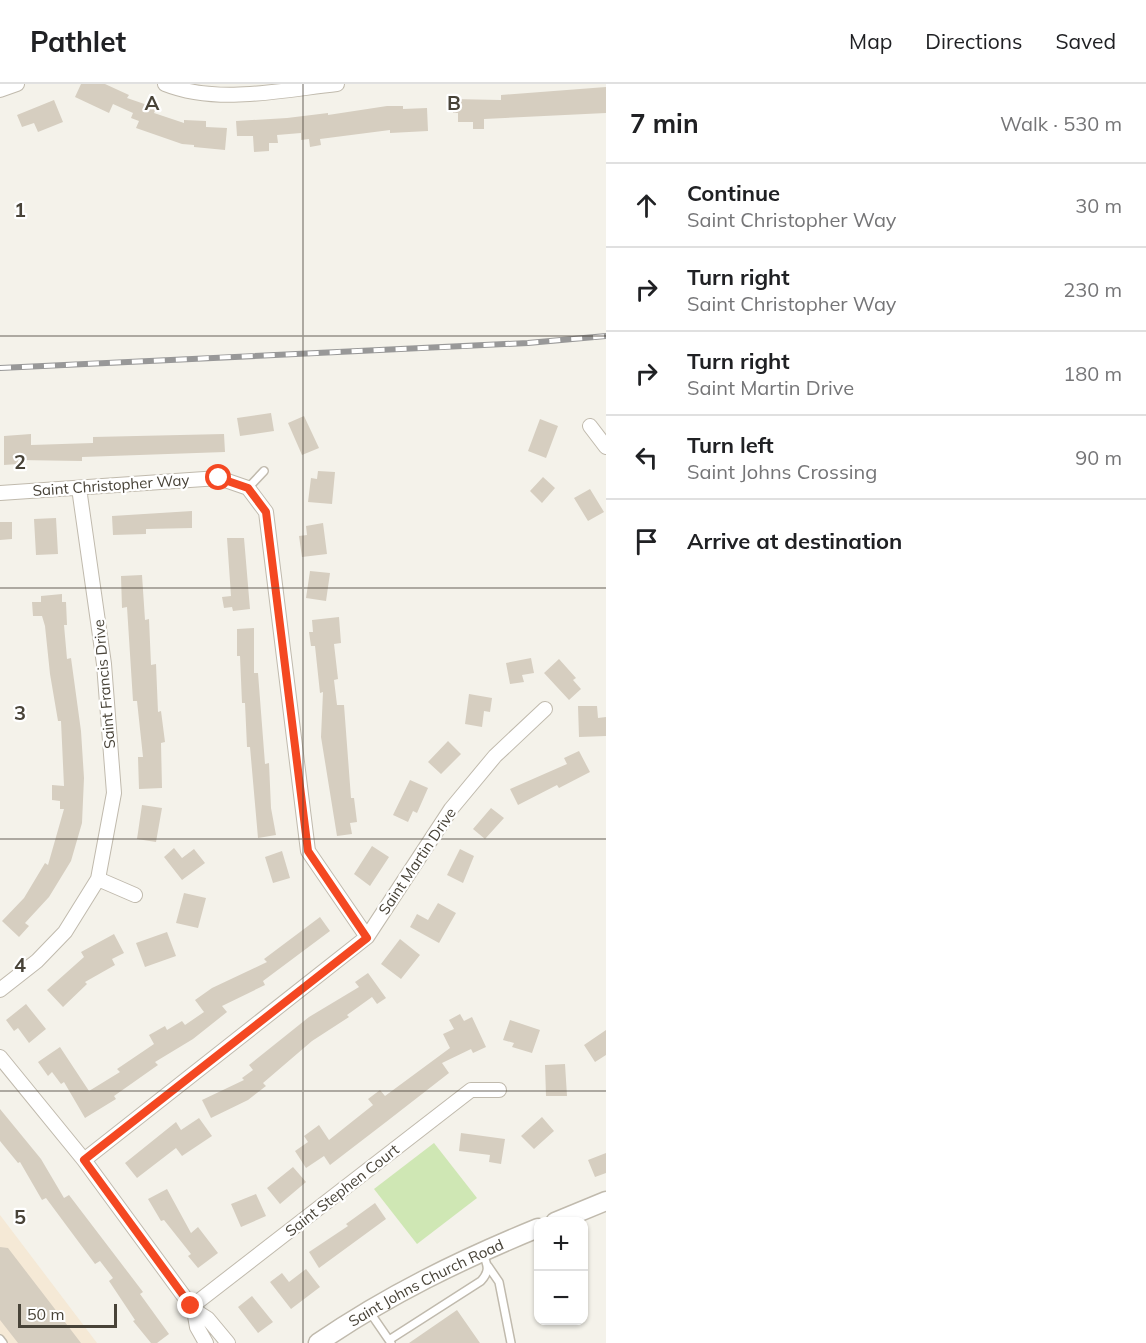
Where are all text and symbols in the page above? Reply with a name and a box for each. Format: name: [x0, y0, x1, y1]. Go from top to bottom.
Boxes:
text: Pathlet: [30, 24, 126, 59]
text: Map: [849, 28, 892, 54]
text: Directions: [925, 28, 1022, 54]
text: Saved: [1055, 28, 1116, 54]
text: A: [145, 90, 160, 115]
text: B: [447, 90, 461, 115]
text: 7 min: [630, 107, 699, 140]
text: Walk · 530 m: [1000, 111, 1122, 136]
text: Continue: [687, 179, 780, 207]
icon: ahead: [630, 189, 663, 222]
text: 30 m: [1075, 193, 1122, 218]
text: 1: [14, 197, 26, 222]
text: Saint Christopher Way: [687, 207, 896, 232]
text: Turn right: [687, 263, 790, 291]
icon: right: [630, 273, 663, 306]
text: 230 m: [1063, 277, 1122, 302]
text: Saint Christopher Way: [687, 291, 896, 316]
text: Turn right: [687, 347, 790, 375]
icon: right: [630, 357, 663, 390]
text: 180 m: [1063, 361, 1122, 386]
text: Saint Martin Drive: [687, 375, 854, 400]
text: Turn left: [687, 431, 774, 459]
icon: left: [630, 441, 663, 474]
text: 90 m: [1075, 445, 1122, 470]
text: 2: [14, 449, 26, 474]
text: Saint Johns Crossing: [687, 459, 877, 484]
route start: [205, 464, 231, 490]
street label: Saint Christopher Way: [32, 470, 190, 500]
icon: arrive: [630, 525, 663, 558]
text: Arrive at destination: [687, 527, 902, 555]
street label: Saint Francis Drive: [89, 618, 119, 750]
text: 3: [14, 700, 26, 725]
street label: Saint Martin Drive: [374, 804, 460, 918]
text: 4: [14, 952, 26, 977]
street label: Saint Stephen Court: [281, 1140, 403, 1240]
text: 5: [14, 1204, 26, 1229]
map controls: [534, 1217, 588, 1325]
button: +: [534, 1217, 588, 1271]
street label: Saint Johns Church Road: [345, 1234, 506, 1330]
button: −: [534, 1271, 588, 1325]
route end: [177, 1292, 203, 1318]
scale bar: [18, 1301, 117, 1328]
text: 50 m: [27, 1304, 64, 1324]

